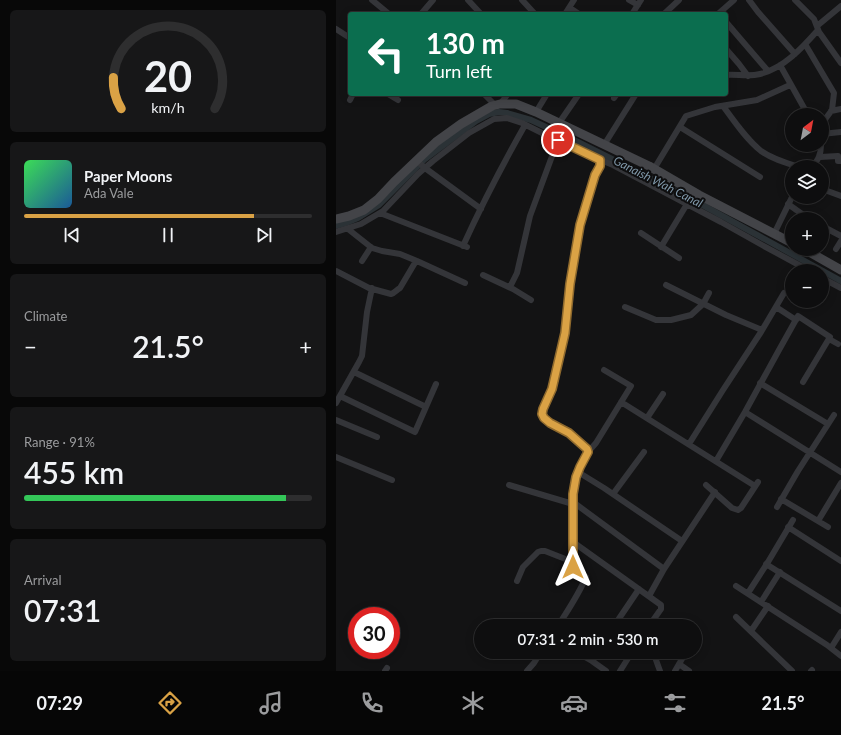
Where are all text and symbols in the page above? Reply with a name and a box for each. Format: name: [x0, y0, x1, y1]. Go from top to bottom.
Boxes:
text: 130 m: [426, 26, 505, 60]
icon: left: [360, 28, 412, 80]
text: 20: [144, 51, 192, 101]
text: Turn left: [426, 60, 492, 82]
text: km/h: [151, 99, 185, 116]
north arrow: [785, 108, 829, 152]
map controls: [785, 108, 829, 308]
pin: [541, 123, 575, 157]
icon: arrive: [547, 129, 569, 151]
water label: Ganaish Wah Canal: [611, 153, 706, 211]
button: layers: [785, 160, 829, 204]
text: Paper Moons: [84, 167, 172, 185]
text: Ada Vale: [84, 185, 134, 201]
button: +: [785, 212, 829, 256]
icon: previous: [61, 224, 83, 246]
icon: pause: [157, 224, 179, 246]
icon: next: [253, 224, 275, 246]
button: −: [785, 264, 829, 308]
text: Climate: [24, 308, 67, 324]
text: 21.5°: [132, 328, 204, 364]
text: −: [24, 333, 37, 360]
text: +: [299, 333, 312, 360]
text: Range · 91%: [24, 434, 95, 450]
text: 455 km: [24, 454, 124, 490]
position arrow: [552, 546, 594, 588]
text: Arrival: [24, 572, 61, 588]
text: 07:31: [24, 592, 101, 628]
speed limit sign: 30: [348, 607, 400, 659]
text: 07:31 · 2 min · 530 m: [518, 630, 658, 648]
icon: directions: [156, 689, 184, 717]
icon: music: [257, 689, 285, 717]
icon: phone: [358, 689, 386, 717]
icon: climate: [459, 689, 487, 717]
icon: car: [560, 689, 588, 717]
icon: filters: [661, 689, 689, 717]
text: 07:29: [36, 692, 83, 714]
text: 21.5°: [761, 692, 805, 714]

